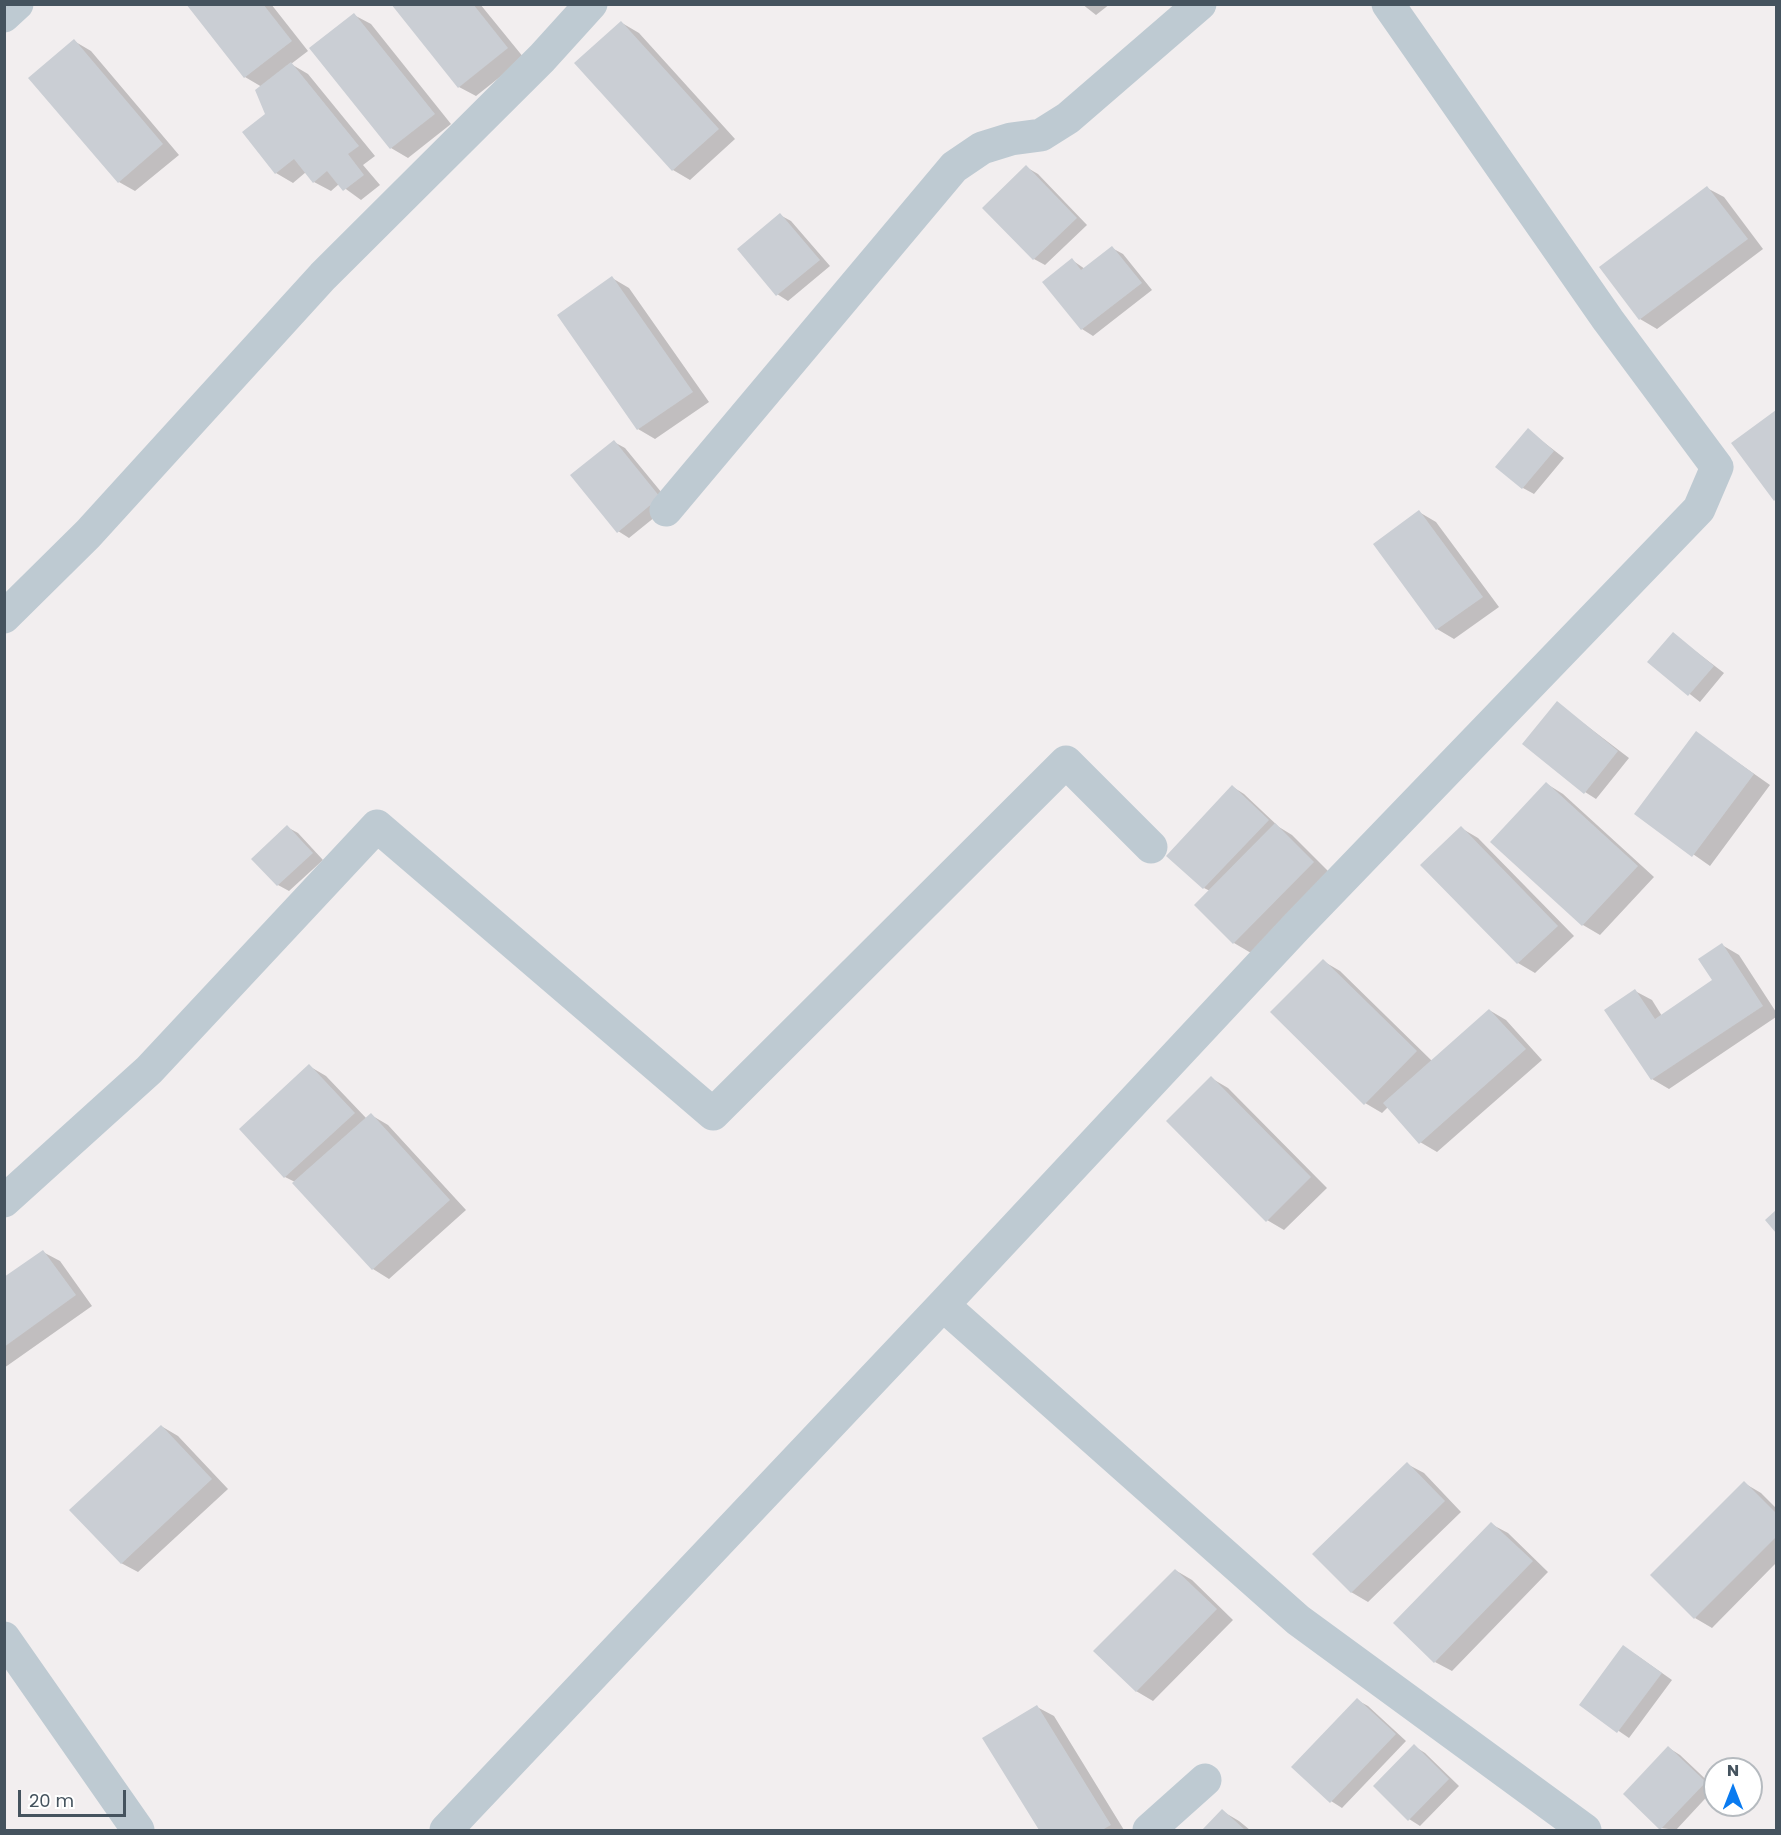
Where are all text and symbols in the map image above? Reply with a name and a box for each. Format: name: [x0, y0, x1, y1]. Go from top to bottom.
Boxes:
north arrow: [1703, 1757, 1763, 1817]
text: N: [1727, 1759, 1739, 1782]
scale bar: [21, 1778, 129, 1816]
text: 20 m: [29, 1788, 74, 1813]

